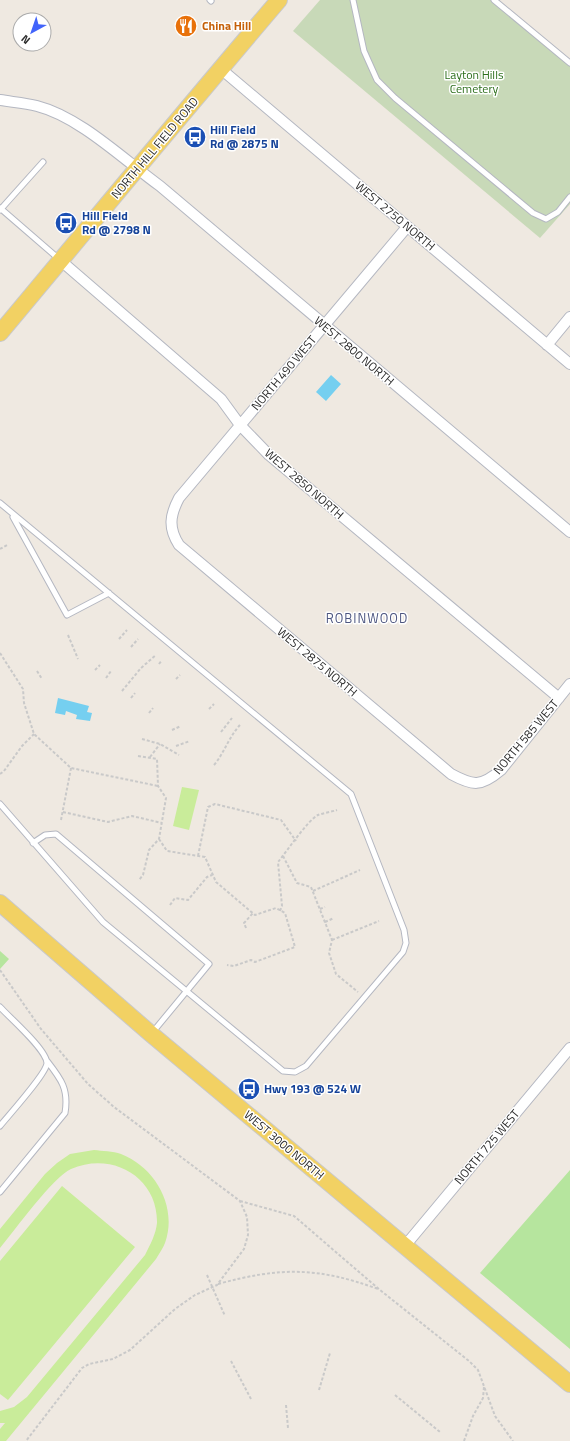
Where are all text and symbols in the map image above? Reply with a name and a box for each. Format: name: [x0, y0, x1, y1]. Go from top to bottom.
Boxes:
north arrow: [12, 12, 52, 52]
restaurant icon: China Hill: [173, 13, 199, 39]
place label: China Hill: [202, 16, 251, 35]
text: N: [18, 31, 34, 48]
park label: Layton Hills Cemetery: [445, 65, 504, 98]
street label: NORTH HILL FIELD ROAD: [106, 92, 203, 203]
place label: Hill Field Rd @ 2875 N: [210, 120, 279, 153]
bus stop icon: Hill Field Rd @ 2875 N: [182, 124, 208, 150]
street label: WEST 2750 NORTH: [351, 176, 440, 255]
place label: Hill Field Rd @ 2798 N: [82, 206, 151, 239]
bus stop icon: Hill Field Rd @ 2798 N: [53, 210, 79, 236]
street label: WEST 2800 NORTH: [310, 311, 399, 390]
street label: NORTH 490 WEST: [246, 330, 321, 414]
street label: WEST 2850 NORTH: [260, 444, 348, 524]
district label: ROBINWOOD: [326, 608, 408, 628]
street label: WEST 2875 NORTH: [273, 622, 362, 701]
street label: NORTH 585 WEST: [488, 694, 563, 778]
bus stop icon: Hwy 193 @ 524 W: [236, 1076, 262, 1102]
place label: Hwy 193 @ 524 W: [264, 1079, 361, 1098]
street label: NORTH 725 WEST: [449, 1104, 524, 1188]
street label: WEST 3000 NORTH: [240, 1105, 329, 1184]

